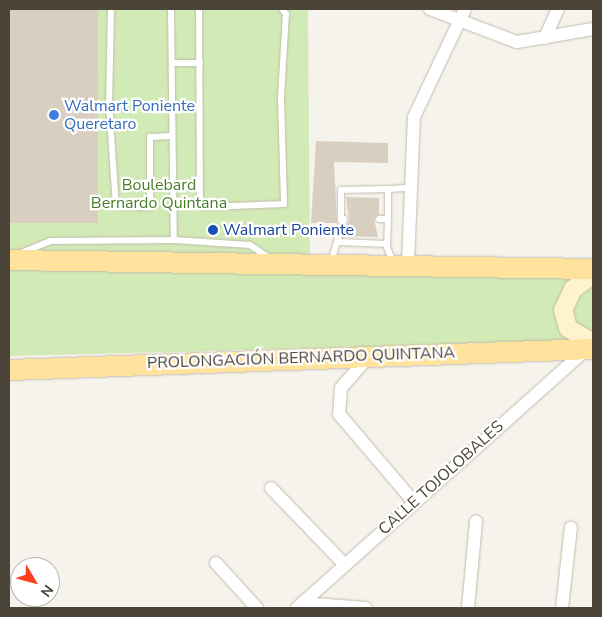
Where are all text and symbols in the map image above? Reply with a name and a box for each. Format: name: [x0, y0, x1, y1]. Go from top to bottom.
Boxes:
place label: Walmart Poniente Queretaro: [64, 96, 195, 134]
marker: Walmart Poniente Queretaro: [48, 109, 60, 121]
park label: Boulebard Bernardo Quintana: [91, 175, 227, 213]
place label: Walmart Poniente: [223, 220, 354, 240]
marker: Walmart Poniente: [207, 224, 219, 236]
street label: PROLONGACIÓN BERNARDO QUINTANA: [147, 343, 455, 373]
street label: CALLE TOJOLOBALES: [375, 417, 507, 539]
north arrow: [10, 557, 60, 607]
text: N: [36, 581, 57, 601]

